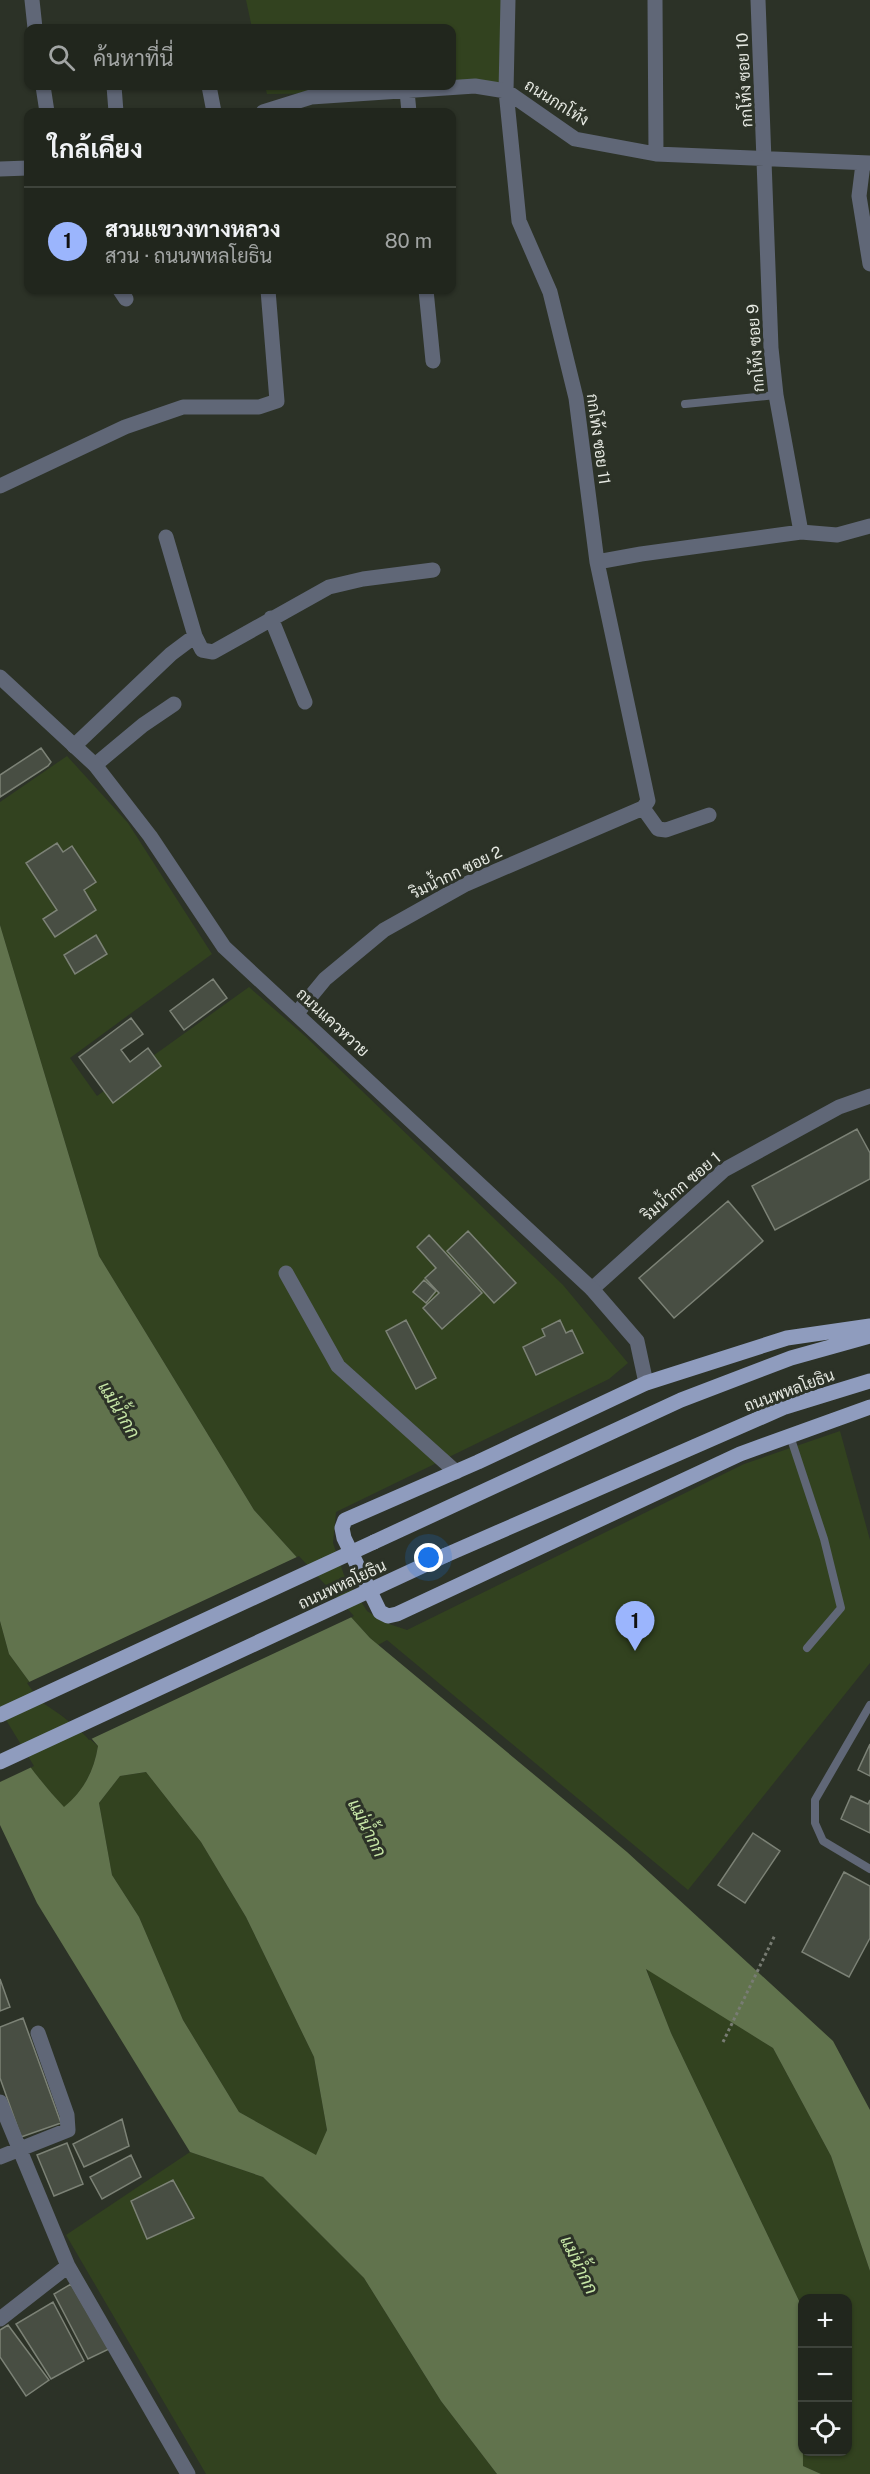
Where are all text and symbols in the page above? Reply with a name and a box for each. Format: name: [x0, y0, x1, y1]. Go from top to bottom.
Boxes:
search box: [24, 24, 456, 90]
street label: กกโท้ง ซอย 10: [731, 32, 756, 128]
icon: search: [45, 41, 78, 74]
text: ค้นหาที่นี่: [93, 45, 173, 71]
street label: ถนนกกโท้ง: [521, 74, 593, 130]
text: ใกล้เคียง: [48, 133, 143, 164]
text: สวนแขวงทางหลวง: [105, 216, 281, 242]
text: 1: [63, 229, 72, 253]
text: 80 m: [385, 229, 432, 253]
text: สวน · ถนนพหลโยธิน: [105, 244, 272, 268]
street label: กกโท้ง ซอย 9: [741, 303, 768, 393]
street label: กกโท้ง ซอย 11: [583, 392, 616, 486]
street label: ริมน้ำกก ซอย 2: [404, 838, 505, 903]
street label: ถนนแควหวาย: [293, 984, 373, 1061]
street label: ริมน้ำกก ซอย 1: [634, 1144, 724, 1226]
street label: ถนนพหลโยธิน: [741, 1363, 837, 1416]
water label: แม่น้ำกก: [94, 1375, 149, 1442]
your location: [414, 1543, 443, 1572]
street label: ถนนพหลโยธิน: [294, 1554, 389, 1613]
pin: 1: [616, 1602, 654, 1651]
water label: แม่น้ำกก: [344, 1793, 395, 1860]
water label: แม่น้ำกก: [556, 2230, 607, 2297]
map controls: [798, 2294, 852, 2456]
button: +: [798, 2294, 852, 2348]
button: −: [798, 2348, 852, 2402]
button: locate: [798, 2402, 852, 2456]

